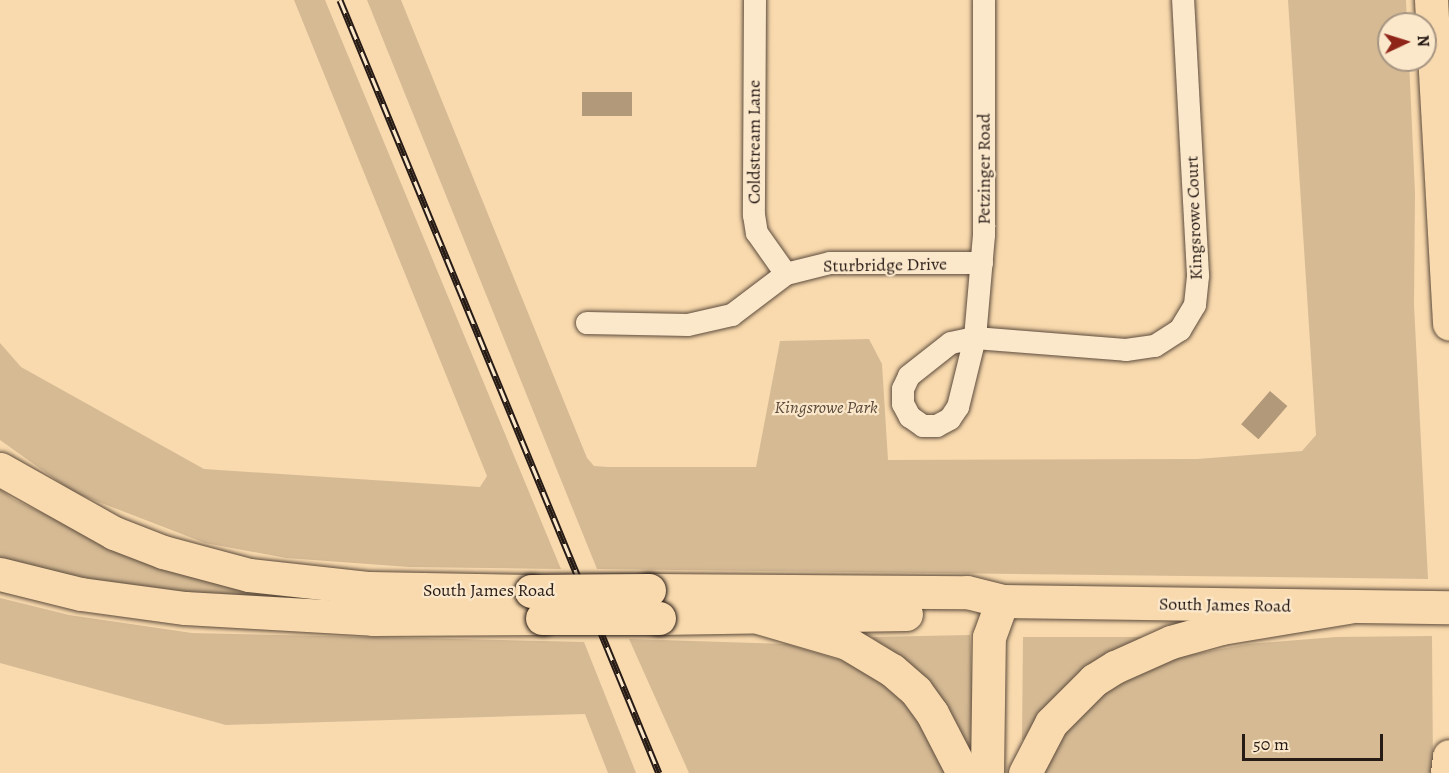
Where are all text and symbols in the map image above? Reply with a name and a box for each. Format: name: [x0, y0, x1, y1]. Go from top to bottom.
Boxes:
north arrow: [1377, 12, 1437, 72]
text: N: [1412, 34, 1434, 47]
street label: Coldstream Lane: [743, 80, 765, 204]
street label: Petzinger Road: [973, 113, 995, 225]
street label: Kingsrowe Court: [1181, 155, 1207, 281]
street label: Sturbridge Drive: [823, 253, 947, 277]
park label: Kingsrowe Park: [774, 396, 878, 418]
street label: South James Road: [423, 579, 555, 601]
street label: South James Road: [1159, 593, 1291, 617]
scale bar: [1245, 722, 1386, 760]
text: 50 m: [1253, 732, 1289, 756]

